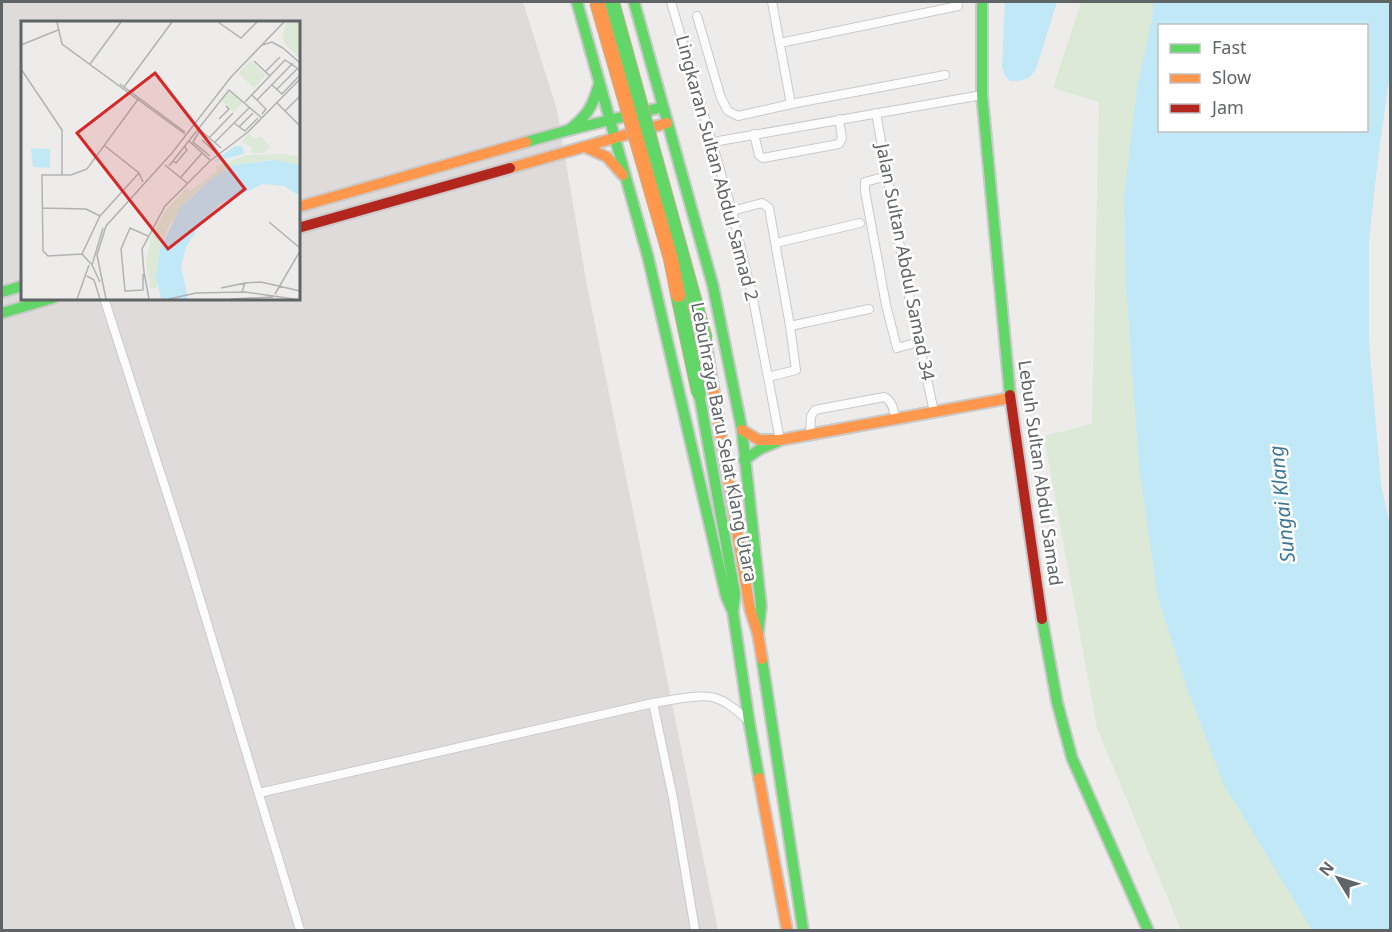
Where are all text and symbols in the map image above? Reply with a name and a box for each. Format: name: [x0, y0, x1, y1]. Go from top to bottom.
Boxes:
inset map: [21, 21, 300, 300]
legend: [1158, 24, 1368, 132]
street label: Lingkaran Sultan Abdul Samad 2: [671, 32, 765, 303]
text: Fast: [1212, 35, 1247, 59]
text: Slow: [1212, 65, 1251, 89]
text: Jam: [1210, 95, 1244, 119]
street label: Jalan Sultan Abdul Samad 34: [871, 139, 941, 382]
street label: Lebuhraya Baru Selat Klang Utara: [686, 300, 764, 584]
street label: Lebuh Sultan Abdul Samad: [1013, 358, 1069, 587]
water label: Sungai Klang: [1262, 444, 1301, 564]
north arrow: [1308, 848, 1368, 908]
text: N: [1314, 857, 1339, 881]

